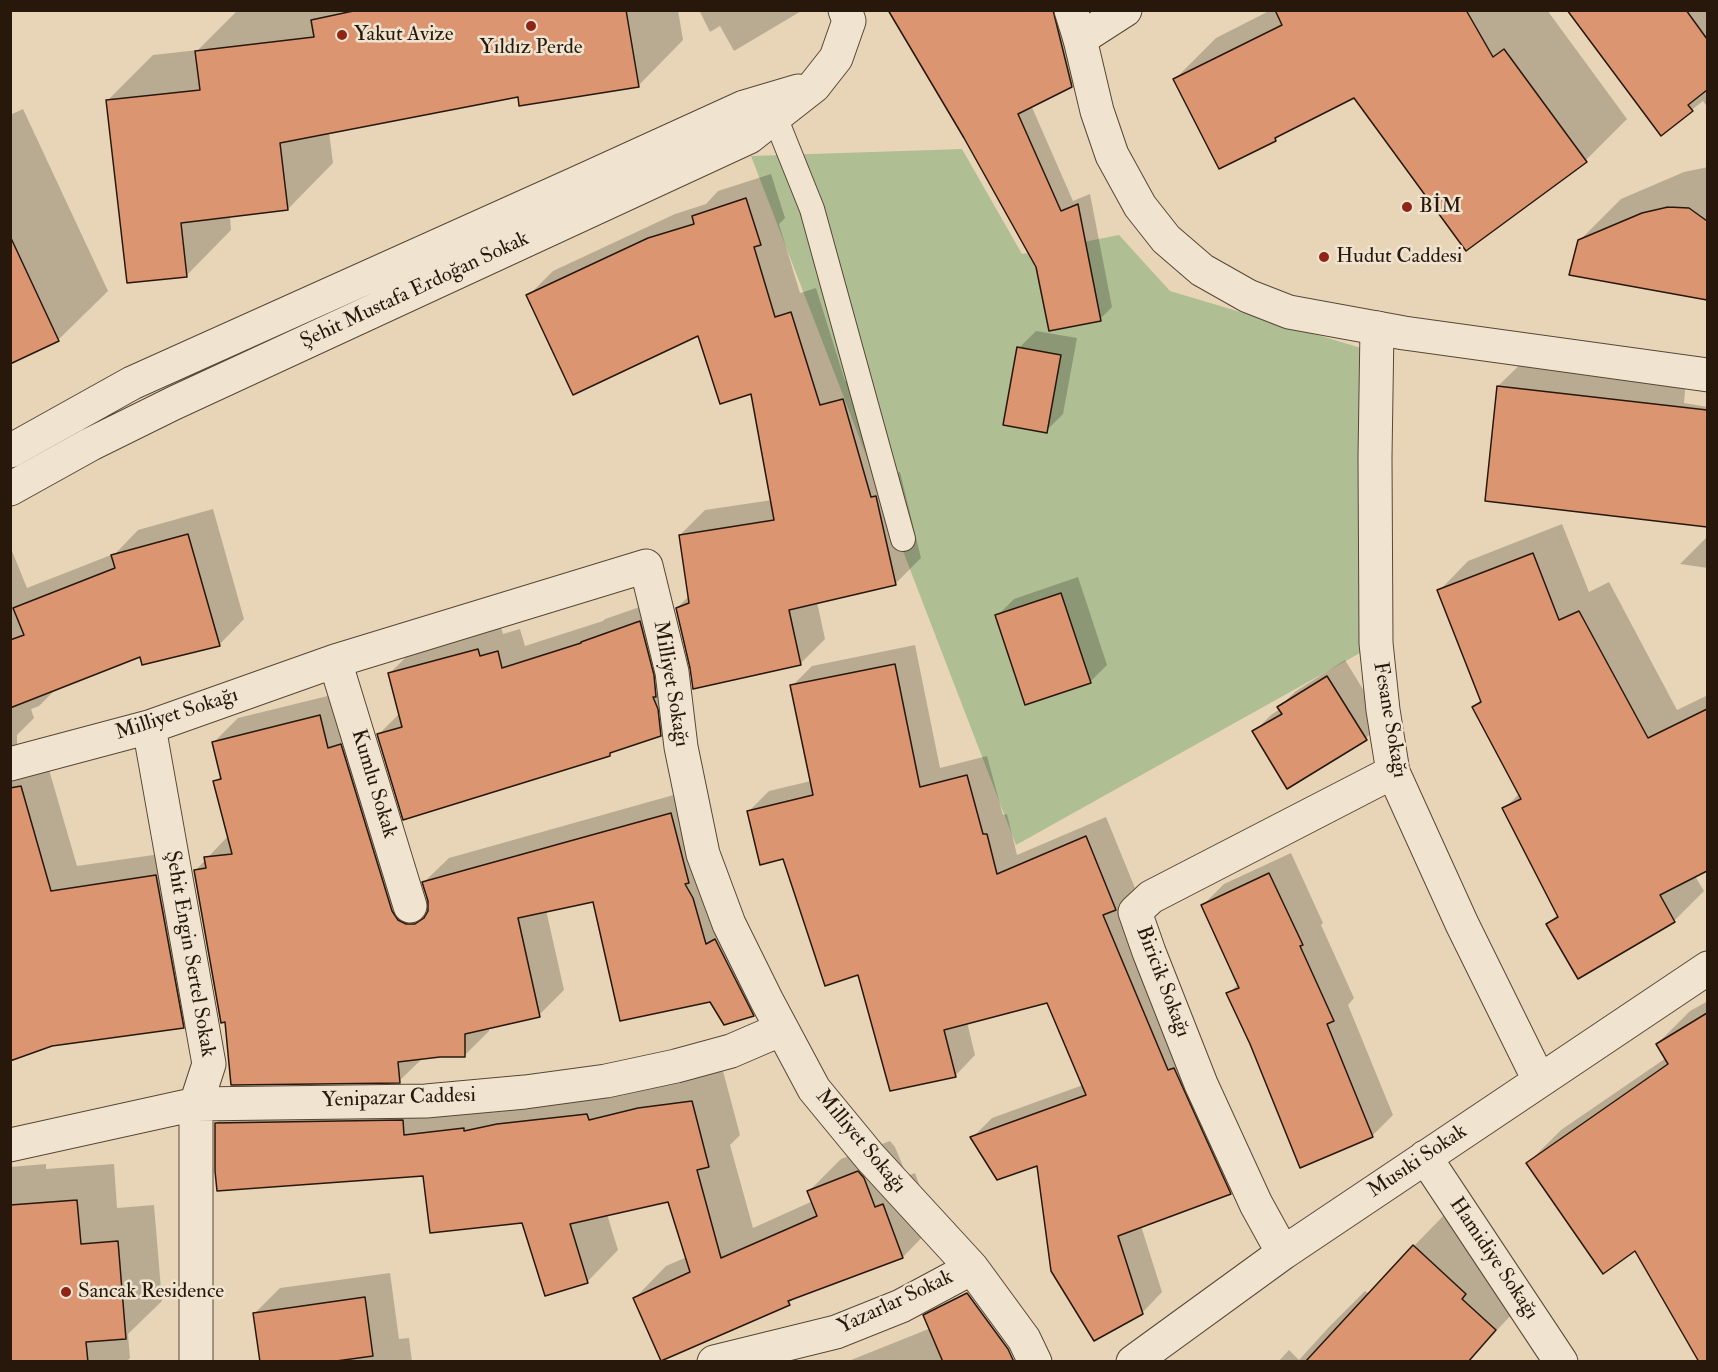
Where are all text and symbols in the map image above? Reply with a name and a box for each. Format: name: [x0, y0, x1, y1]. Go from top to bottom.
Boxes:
marker: Yıldız Perde: [524, 19, 538, 33]
place label: Yakut Avize: [354, 22, 454, 48]
marker: Yakut Avize: [335, 28, 349, 42]
place label: Yıldız Perde: [479, 35, 583, 61]
place label: BİM: [1419, 194, 1462, 220]
marker: BİM: [1400, 200, 1414, 214]
street label: Şehit Mustafa Erdoğan Sokak: [297, 227, 533, 355]
place label: Hudut Caddesi: [1336, 244, 1462, 270]
marker: Hudut Caddesi: [1317, 250, 1331, 264]
street label: Milliyet Sokağı: [647, 619, 693, 749]
street label: Fesane Sokağı: [1366, 660, 1412, 780]
street label: Milliyet Sokağı: [113, 683, 241, 747]
street label: Kumlu Sokak: [345, 727, 401, 841]
street label: Şehit Engin Sertel Sokak: [158, 849, 220, 1059]
street label: Biricik Sokağı: [1129, 923, 1195, 1041]
street label: Yenipazar Caddesi: [322, 1084, 476, 1114]
street label: Milliyet Sokağı: [809, 1085, 911, 1199]
street label: Musıki Sokak: [1364, 1120, 1472, 1204]
street label: Hamidiye Sokağı: [1443, 1193, 1543, 1325]
street label: Yazarlar Sokak: [834, 1265, 958, 1341]
place label: Sancak Residence: [78, 1279, 224, 1305]
marker: Sancak Residence: [59, 1285, 73, 1299]

